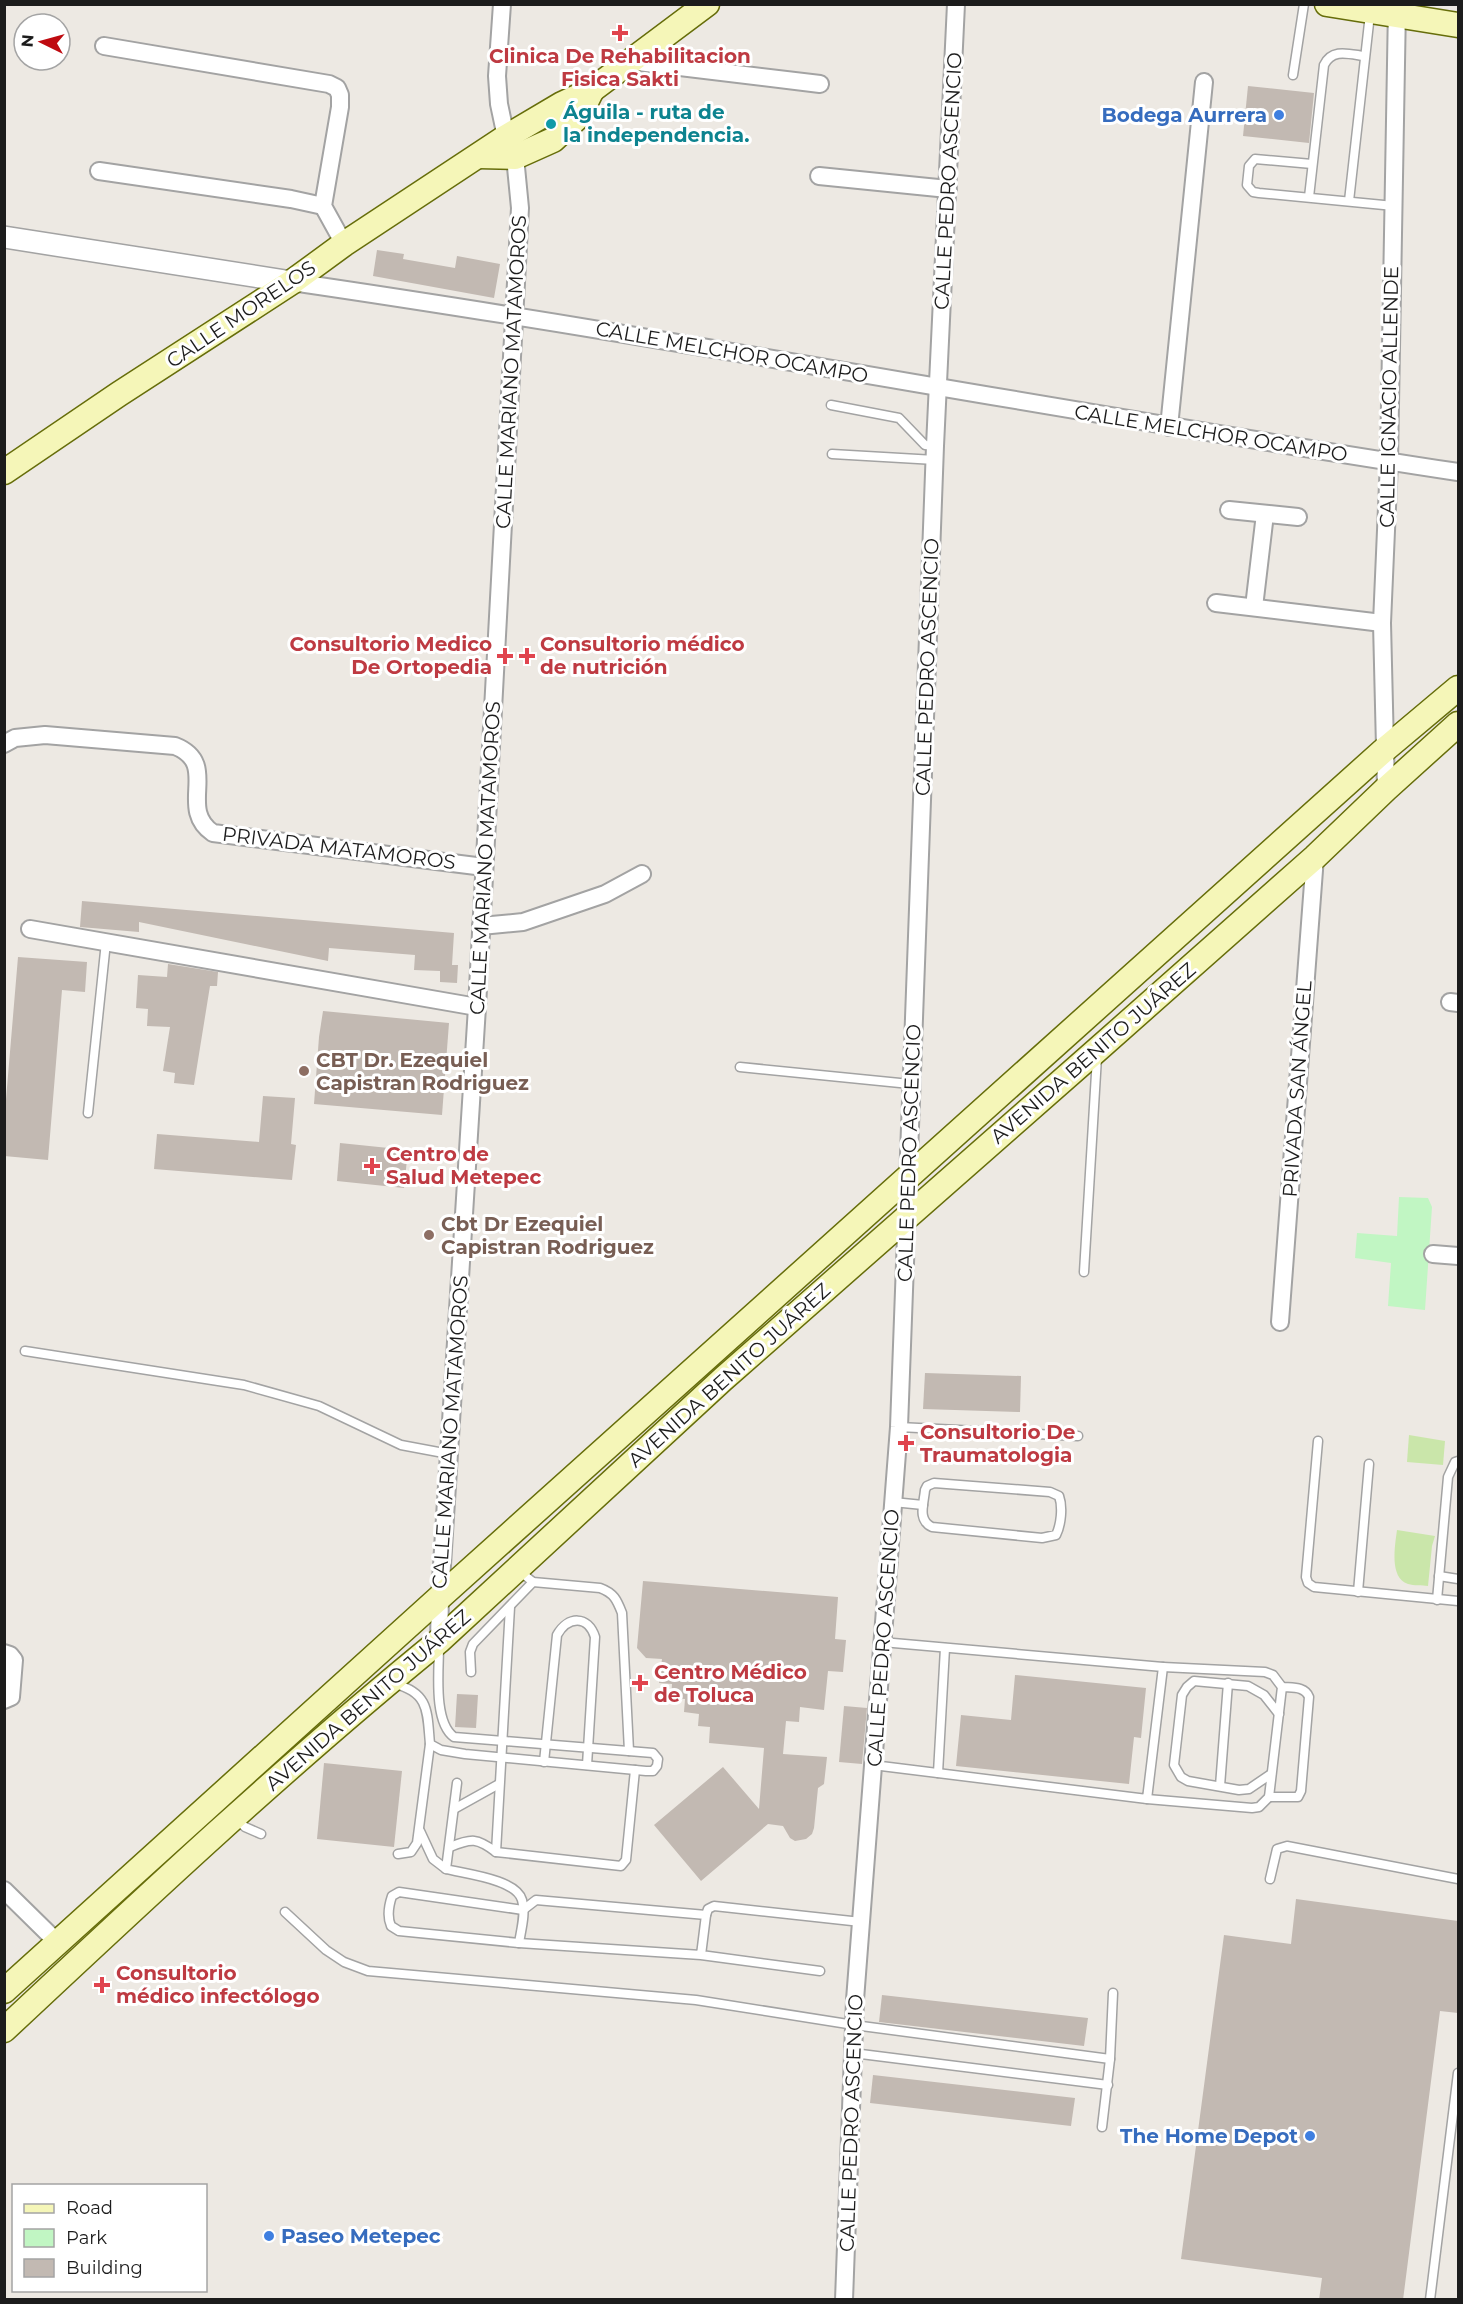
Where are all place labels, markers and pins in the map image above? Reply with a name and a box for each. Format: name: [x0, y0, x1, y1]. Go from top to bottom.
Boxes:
marker: Clinica De Rehabilitacion Fisica Sakti: [611, 24, 629, 42]
place label: Clinica De Rehabilitacion Fisica Sakti: [489, 44, 751, 91]
place label: Águila - ruta de la independencia.: [562, 100, 749, 147]
place label: Bodega Aurrera: [1101, 103, 1267, 127]
marker: Bodega Aurrera: [1272, 108, 1286, 122]
marker: Águila - ruta de la independencia.: [544, 117, 558, 131]
place label: Consultorio Medico De Ortopedia: [289, 632, 492, 679]
place label: Consultorio médico de nutrición: [540, 632, 745, 679]
marker: Consultorio Medico De Ortopedia: [496, 647, 514, 665]
marker: Consultorio médico de nutrición: [518, 647, 536, 665]
place label: CBT Dr. Ezequiel Capistran Rodriguez: [316, 1048, 529, 1095]
marker: CBT Dr. Ezequiel Capistran Rodriguez: [297, 1064, 311, 1078]
place label: Centro de Salud Metepec: [386, 1142, 541, 1189]
marker: Centro de Salud Metepec: [363, 1157, 381, 1175]
place label: Cbt Dr Ezequiel Capistran Rodriguez: [441, 1212, 654, 1259]
marker: Cbt Dr Ezequiel Capistran Rodriguez: [422, 1228, 436, 1242]
place label: Consultorio De Traumatologia: [920, 1420, 1075, 1467]
marker: Consultorio De Traumatologia: [897, 1434, 915, 1452]
place label: Centro Médico de Toluca: [654, 1660, 807, 1707]
marker: Centro Médico de Toluca: [631, 1674, 649, 1692]
place label: Consultorio médico infectólogo: [116, 1961, 320, 2008]
marker: Consultorio médico infectólogo: [93, 1976, 111, 1994]
place label: The Home Depot: [1120, 2124, 1298, 2148]
marker: The Home Depot: [1303, 2129, 1317, 2143]
place label: Paseo Metepec: [281, 2224, 441, 2248]
marker: Paseo Metepec: [262, 2229, 276, 2243]

